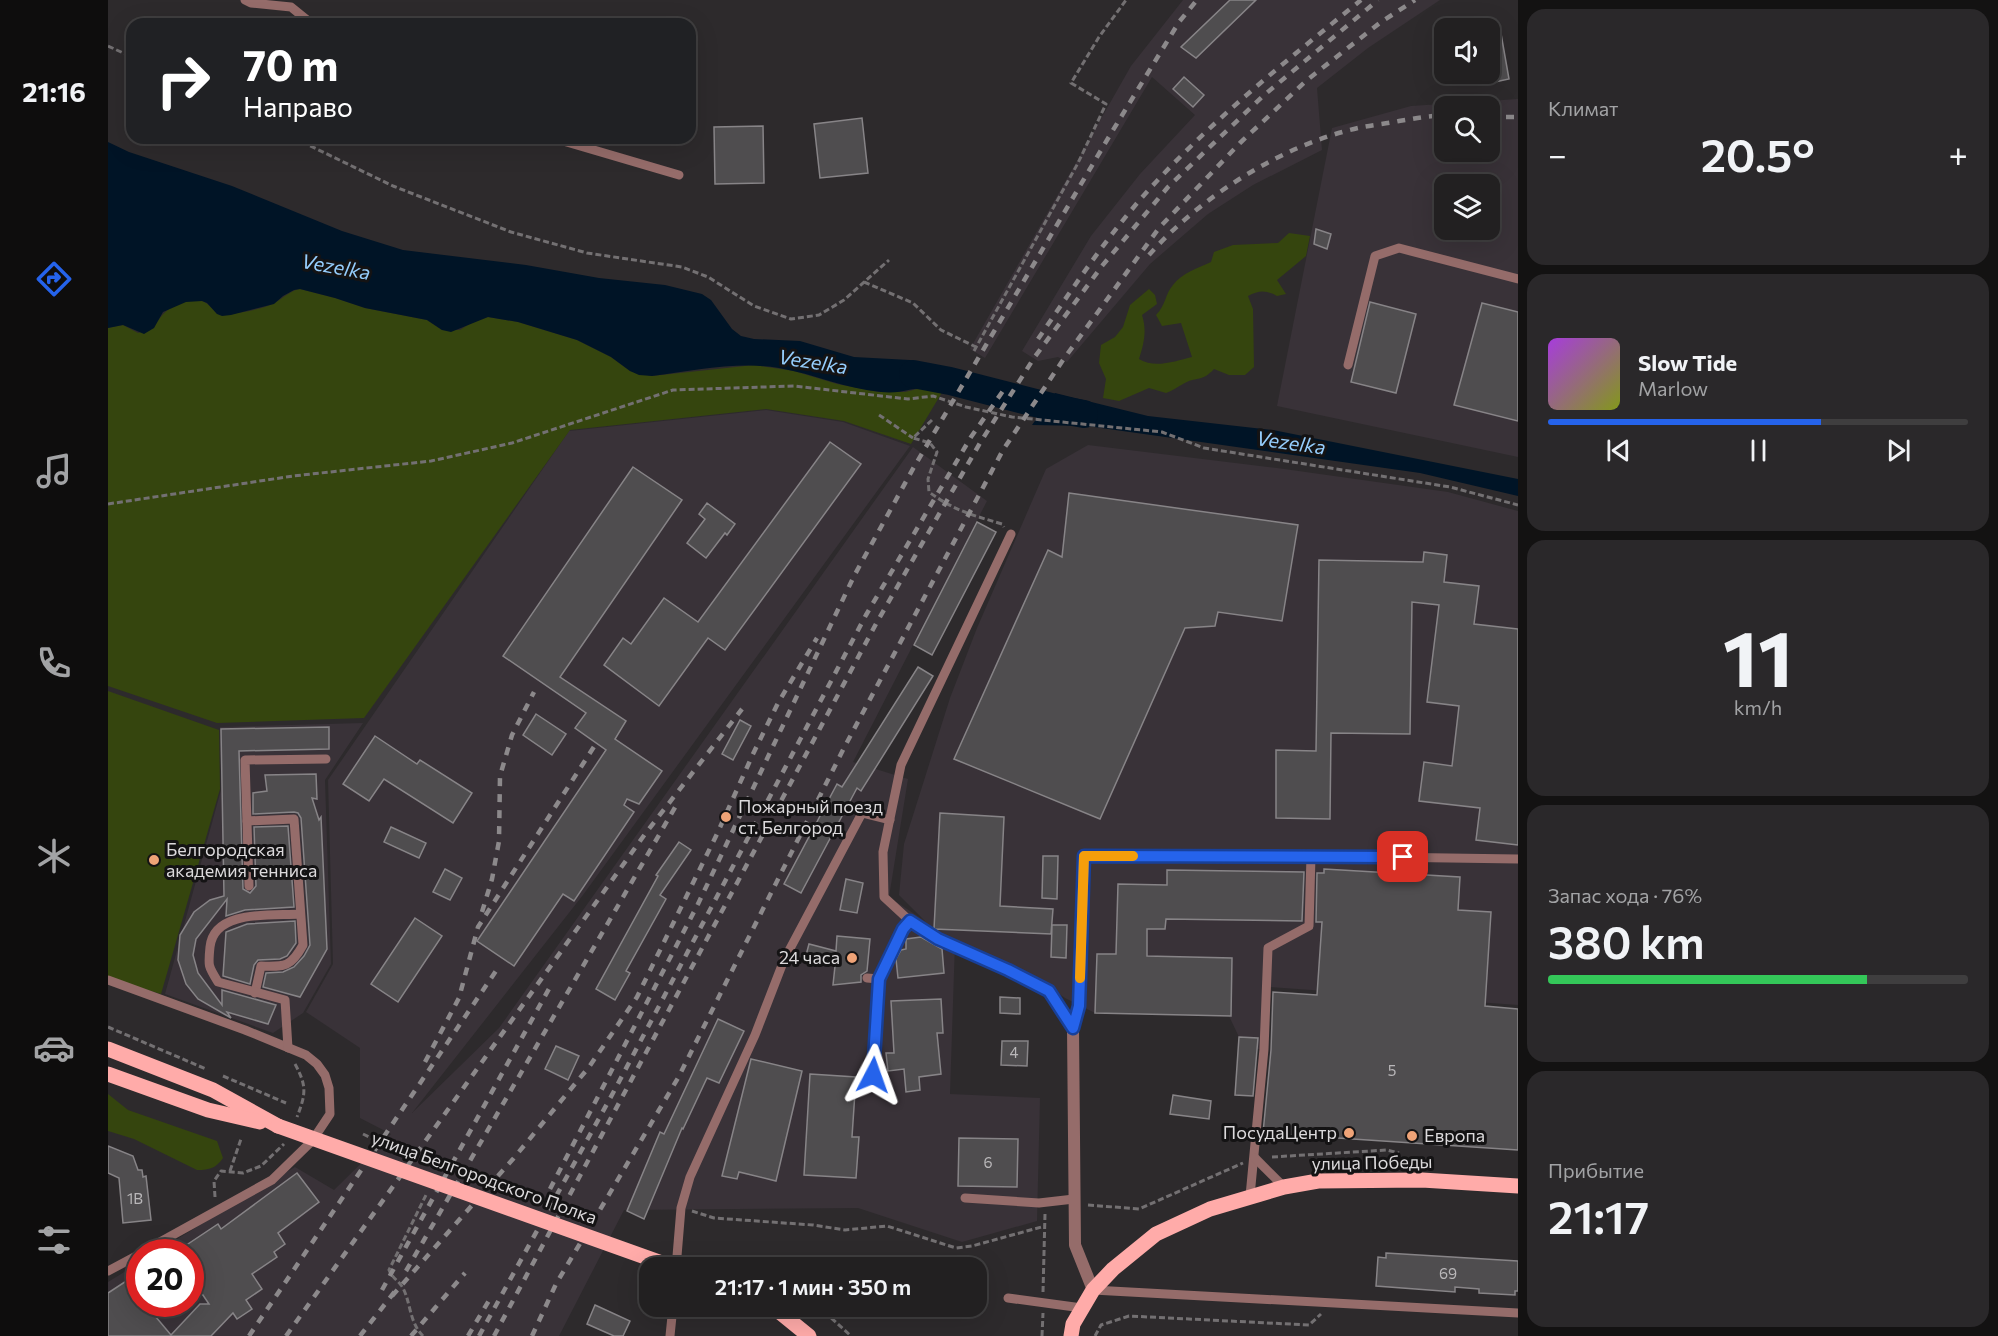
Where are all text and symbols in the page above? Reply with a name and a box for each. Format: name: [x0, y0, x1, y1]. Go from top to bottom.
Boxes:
map controls: [1434, 18, 1500, 240]
button: sound: [1434, 18, 1500, 84]
text: 70 m: [243, 38, 338, 90]
icon: right: [144, 42, 222, 120]
text: 21:16: [22, 75, 86, 108]
text: Направо: [243, 90, 353, 123]
button: search: [1434, 96, 1500, 162]
text: Климат: [1548, 96, 1618, 120]
text: 20.5°: [1701, 126, 1815, 181]
text: −: [1548, 133, 1567, 174]
text: +: [1949, 133, 1968, 174]
button: layers: [1434, 174, 1500, 240]
water label: Vezelka: [300, 248, 373, 284]
icon: directions: [33, 258, 75, 300]
water label: Vezelka: [777, 344, 850, 378]
text: Slow Tide: [1638, 349, 1737, 376]
text: Marlow: [1638, 376, 1708, 400]
water label: Vezelka: [1255, 425, 1327, 459]
icon: previous: [1602, 434, 1635, 467]
icon: pause: [1742, 434, 1775, 467]
icon: next: [1882, 434, 1915, 467]
icon: music: [33, 450, 75, 492]
text: 11: [1723, 608, 1793, 703]
icon: phone: [33, 642, 75, 684]
text: km/h: [1734, 695, 1782, 719]
place label: Пожарный поезд ст. Белгород: [738, 795, 883, 838]
marker: Пожарный поезд ст. Белгород: [719, 810, 733, 824]
pin: [1377, 831, 1428, 882]
icon: climate: [33, 835, 75, 877]
place label: Белгородская академия тенниса: [166, 838, 317, 881]
icon: arrive: [1386, 840, 1419, 873]
marker: Белгородская академия тенниса: [147, 853, 161, 867]
text: Запас хода · 76%: [1548, 883, 1702, 907]
text: 380 km: [1548, 913, 1705, 968]
place label: 24 часа: [779, 946, 840, 968]
marker: 24 часа: [845, 951, 859, 965]
icon: car: [33, 1027, 75, 1069]
position arrow: [841, 1043, 905, 1107]
house number: 4: [1010, 1043, 1019, 1061]
house number: 5: [1388, 1061, 1396, 1079]
place label: ПосудаЦентр: [1223, 1121, 1337, 1143]
place label: Европа: [1424, 1124, 1485, 1146]
street label: улица Белгородского Полка: [369, 1126, 600, 1228]
marker: ПосудаЦентр: [1342, 1126, 1356, 1140]
marker: Европа: [1405, 1129, 1419, 1143]
street label: улица Победы: [1311, 1150, 1433, 1174]
house number: 6: [983, 1153, 993, 1171]
text: Прибытие: [1548, 1158, 1644, 1182]
text: 21:17: [1548, 1188, 1649, 1243]
house number: 1В: [127, 1189, 143, 1207]
icon: filters: [33, 1219, 75, 1261]
speed limit sign: 20: [126, 1239, 204, 1317]
house number: 69: [1439, 1264, 1457, 1282]
text: 21:17 · 1 мин · 350 m: [715, 1273, 911, 1300]

